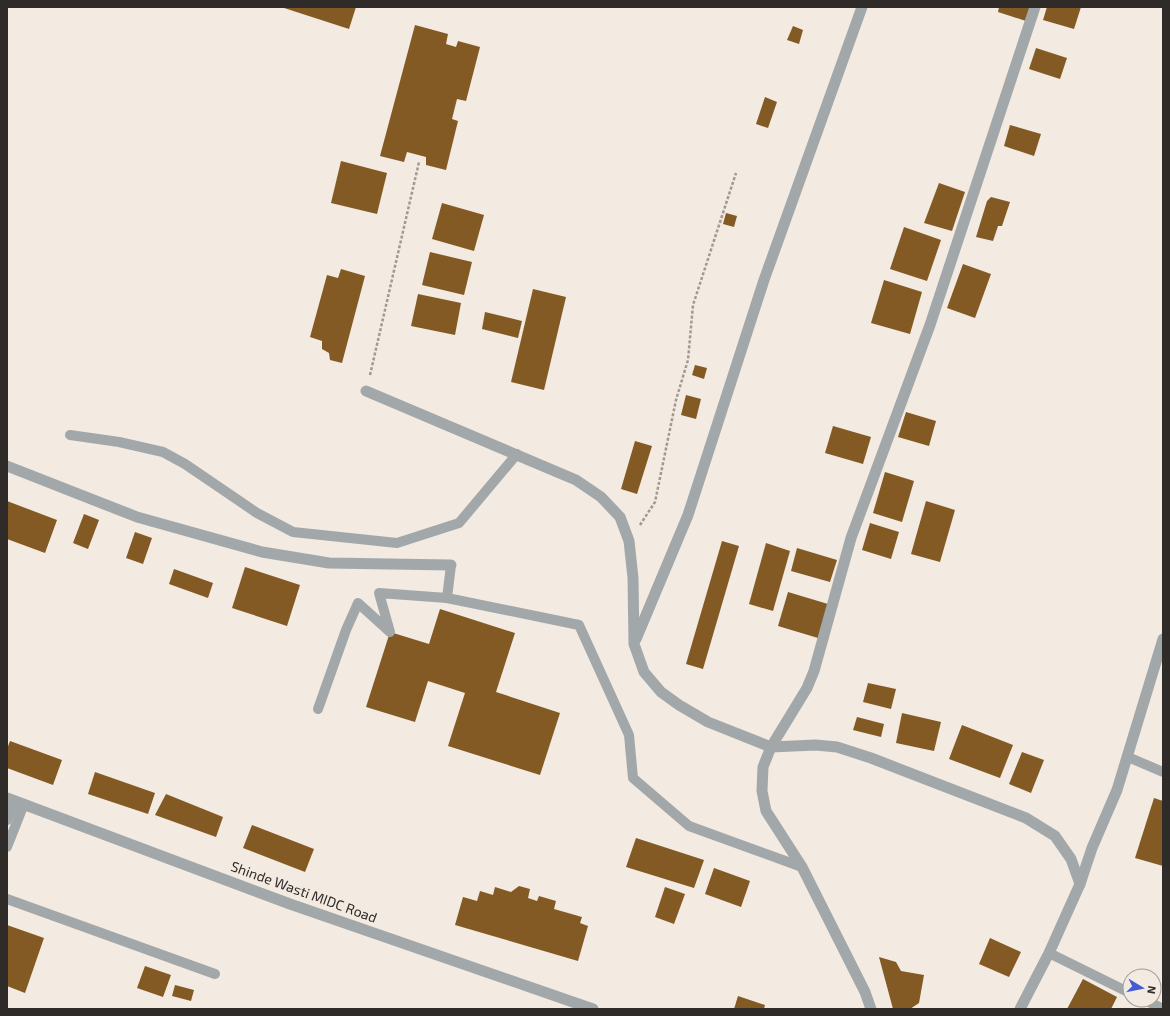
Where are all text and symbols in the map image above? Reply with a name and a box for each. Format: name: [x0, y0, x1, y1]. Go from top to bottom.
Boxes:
street label: Shinde Wasti MIDC Road: [229, 857, 380, 926]
north arrow: [1122, 968, 1162, 1008]
text: N: [1145, 985, 1159, 995]

